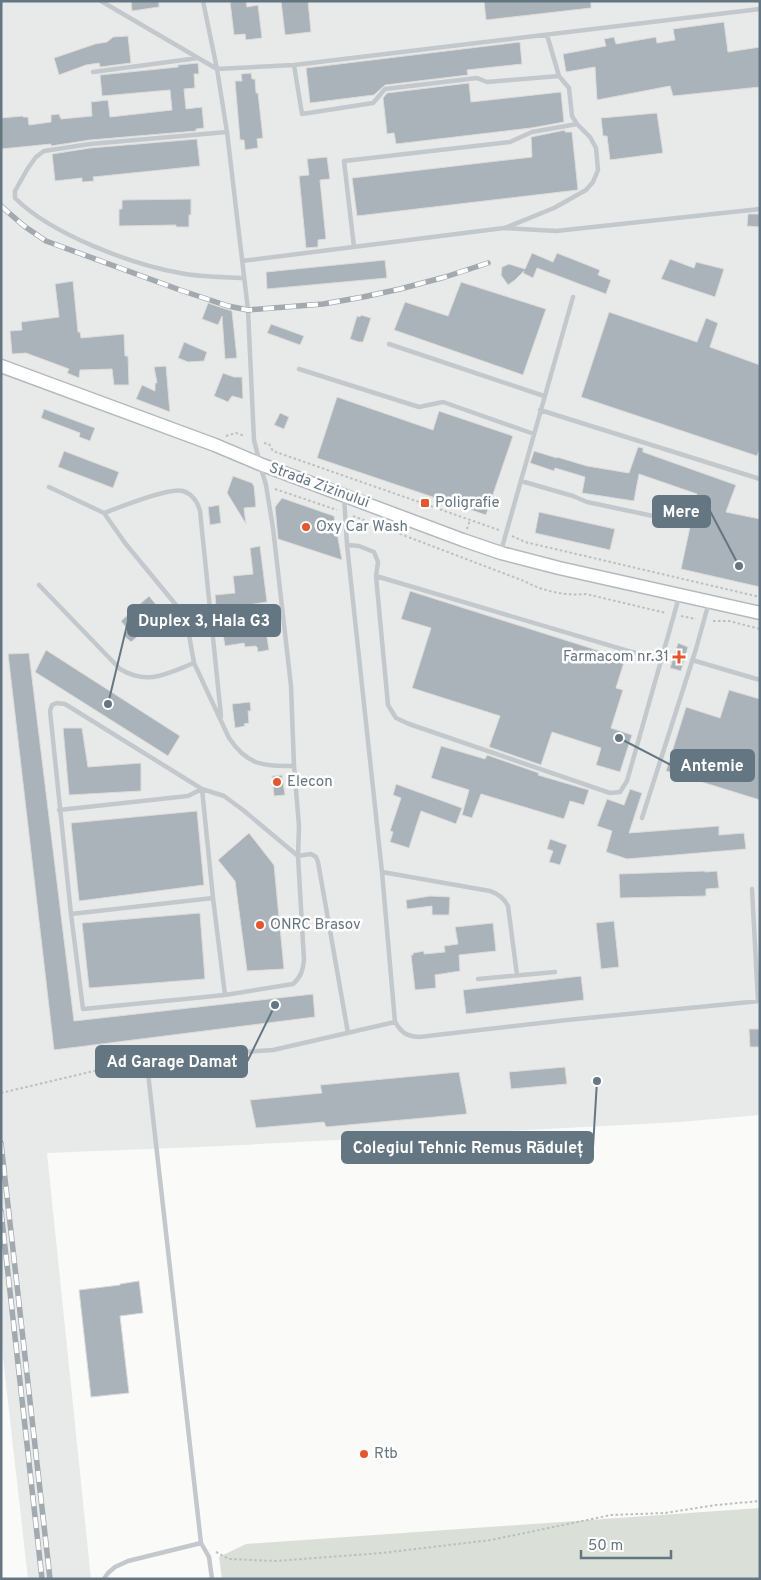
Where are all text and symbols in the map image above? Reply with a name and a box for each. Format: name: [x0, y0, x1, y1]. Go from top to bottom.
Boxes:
street label: Strada Zizinului: [266, 459, 372, 513]
place label: Poligrafie: [435, 494, 499, 513]
callout: Mere: [653, 496, 710, 527]
marker: Poligrafie: [419, 497, 431, 509]
text: Mere: [662, 503, 700, 523]
place label: Oxy Car Wash: [316, 518, 408, 537]
marker: Oxy Car Wash: [300, 521, 312, 533]
callout: Duplex 3, Hala G3: [128, 605, 280, 636]
text: Duplex 3, Hala G3: [138, 612, 270, 632]
place label: Farmacom nr.31: [563, 648, 669, 667]
marker: Farmacom nr.31: [673, 651, 685, 663]
callout: Antemie: [671, 750, 754, 781]
text: Antemie: [680, 757, 744, 777]
place label: Elecon: [287, 773, 333, 792]
marker: Elecon: [271, 776, 283, 788]
place label: ONRC Brasov: [270, 916, 361, 935]
marker: ONRC Brasov: [254, 919, 266, 931]
callout: Ad Garage Damat: [96, 1046, 247, 1077]
text: Ad Garage Damat: [107, 1053, 237, 1073]
callout: Colegiul Tehnic Remus Răduleț: [342, 1132, 593, 1163]
text: Colegiul Tehnic Remus Răduleț: [353, 1139, 583, 1159]
place label: Rtb: [374, 1445, 398, 1464]
marker: Rtb: [358, 1448, 370, 1460]
scale bar: [581, 1528, 671, 1560]
text: 50 m: [588, 1537, 623, 1556]

